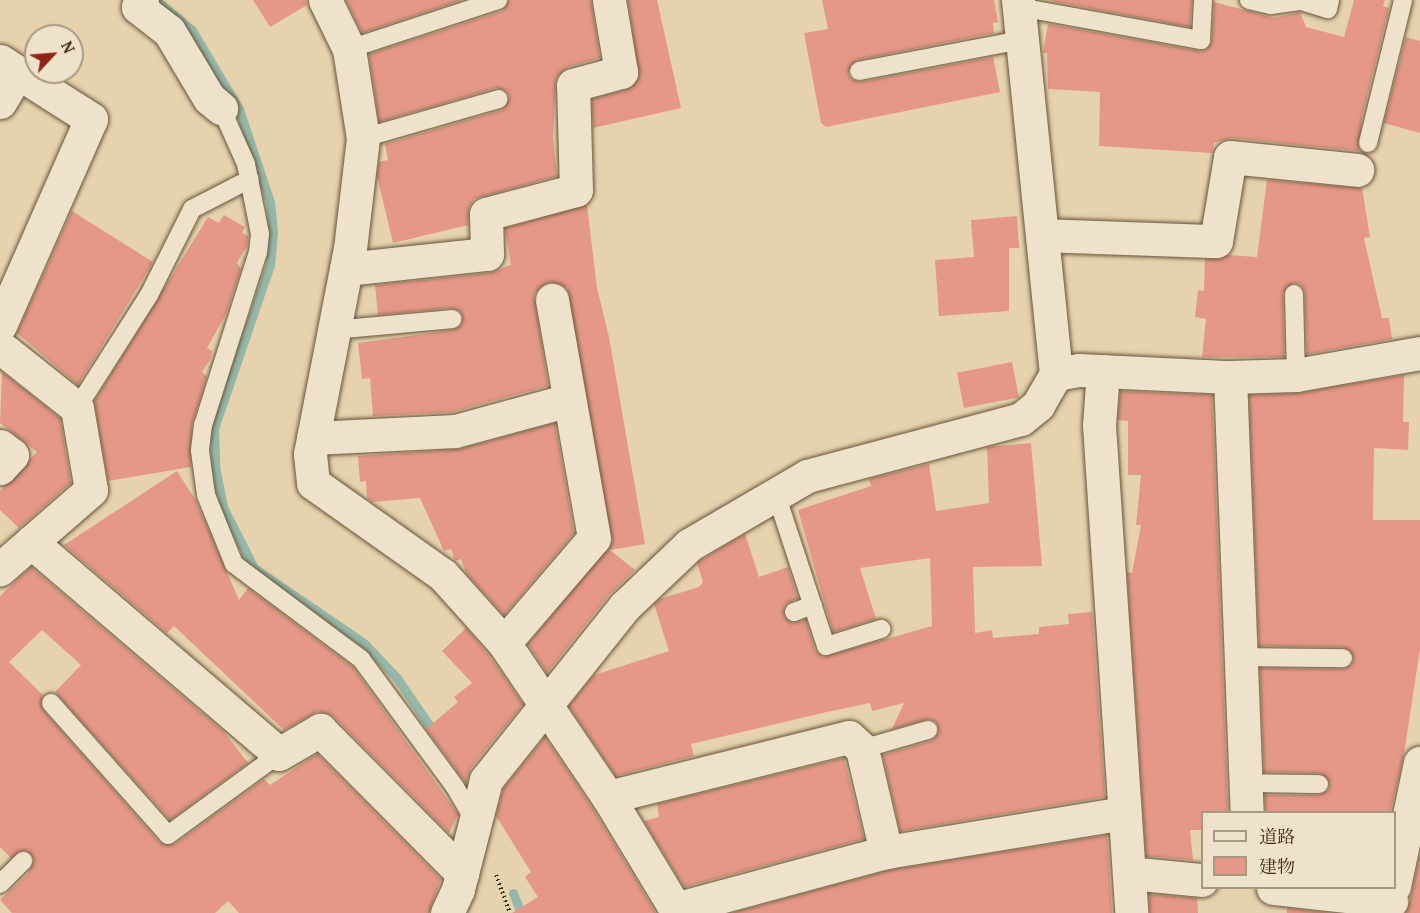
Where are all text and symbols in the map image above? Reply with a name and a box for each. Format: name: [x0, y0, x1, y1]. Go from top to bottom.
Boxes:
north arrow: [24, 24, 84, 84]
text: N: [55, 37, 82, 57]
legend: [1201, 811, 1396, 889]
text: 道路: [1259, 823, 1295, 850]
text: 建物: [1259, 853, 1295, 880]

